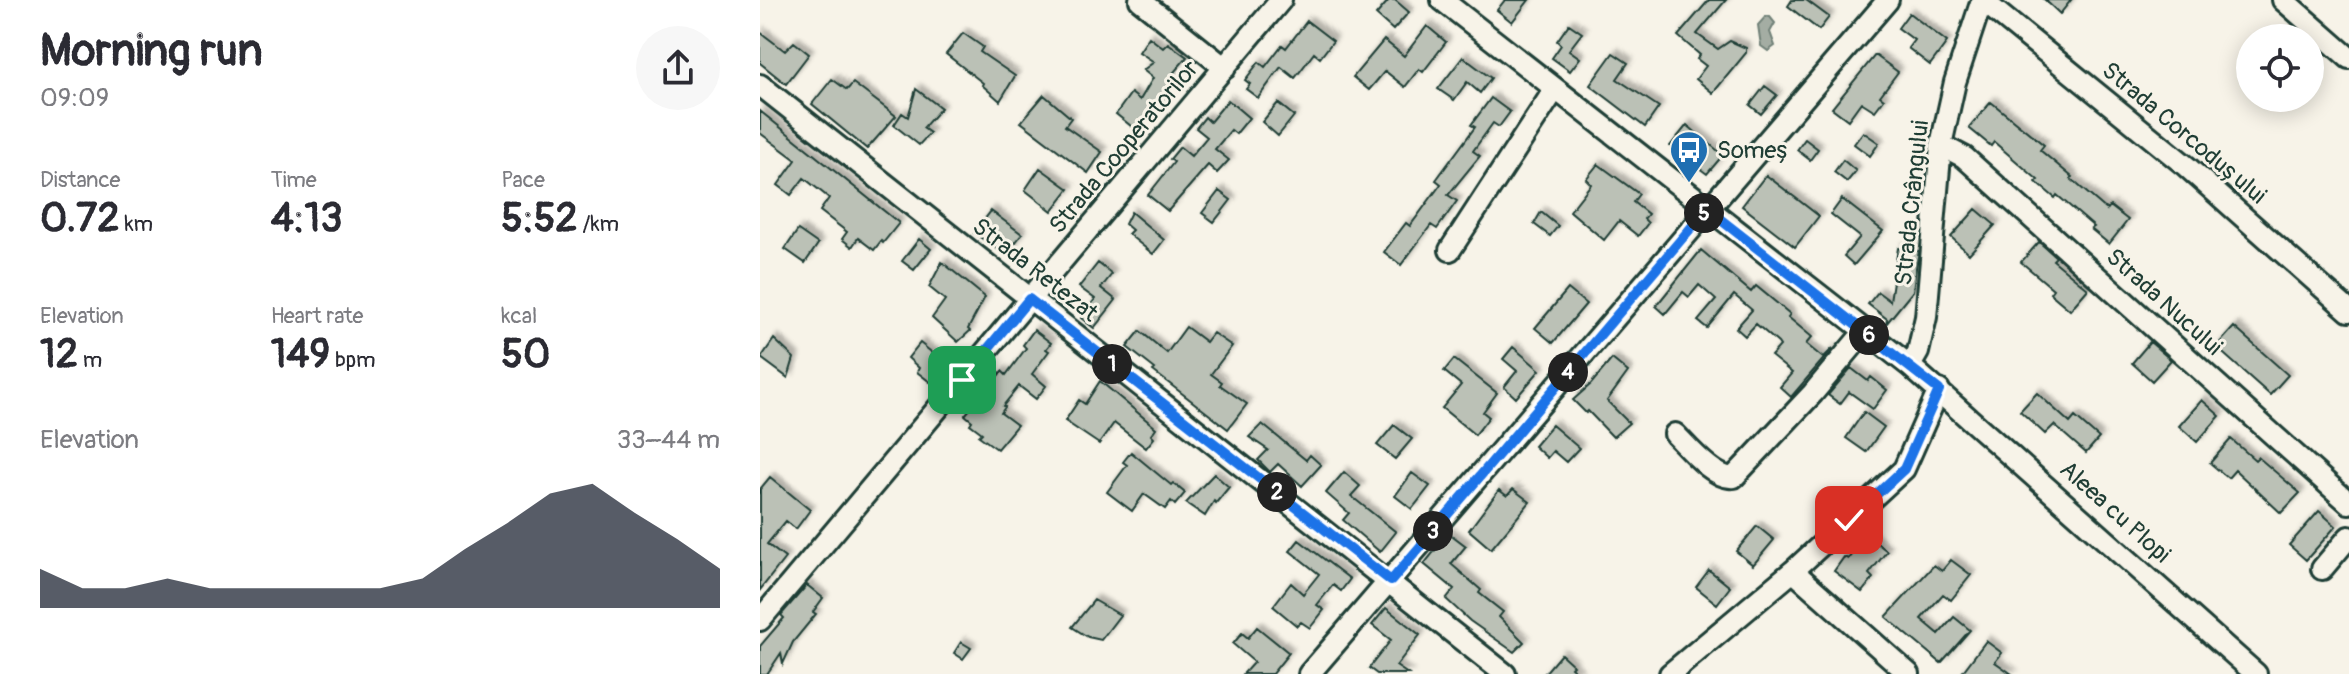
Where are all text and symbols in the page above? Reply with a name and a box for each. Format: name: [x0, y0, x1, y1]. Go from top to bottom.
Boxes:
text: Morning run: [40, 24, 263, 79]
map controls: [2236, 24, 2324, 112]
button: locate: [2236, 24, 2324, 112]
button: share: [636, 26, 720, 110]
street label: Strada Cooperatorilor: [1043, 54, 1205, 239]
street label: Strada Corcodușului: [2096, 56, 2272, 210]
text: 09:09: [40, 82, 109, 114]
street label: Strada Crângului: [1889, 119, 1935, 287]
bus stop icon: Someș: [1668, 129, 1710, 184]
place label: Someș: [1717, 136, 1791, 165]
text: Distance: [40, 166, 120, 194]
text: Time: [271, 166, 317, 194]
text: Pace: [501, 166, 545, 194]
pin: 5: [1684, 193, 1724, 233]
text: 0.72: [40, 194, 120, 243]
text: 4:13: [271, 194, 343, 243]
text: 5:52: [501, 194, 578, 243]
text: 5: [1698, 199, 1710, 227]
text: km: [120, 210, 153, 238]
text: /km: [578, 210, 619, 238]
street label: Strada Retezat: [966, 212, 1104, 328]
street label: Strada Nucului: [2100, 242, 2228, 362]
text: Elevation: [40, 302, 124, 330]
text: Heart rate: [271, 302, 363, 330]
text: kcal: [501, 302, 537, 330]
pin: 6: [1849, 315, 1889, 355]
text: 6: [1863, 321, 1875, 349]
text: 12: [40, 330, 78, 379]
text: 149: [271, 330, 330, 379]
text: 50: [501, 330, 550, 379]
pin: 1: [1092, 344, 1132, 384]
text: m: [78, 346, 102, 374]
text: bpm: [330, 346, 376, 374]
pin: [928, 346, 996, 414]
text: 1: [1108, 350, 1116, 378]
pin: 4: [1548, 352, 1588, 392]
icon: arrive: [940, 358, 984, 402]
text: 4: [1562, 358, 1574, 386]
text: Elevation: [40, 424, 139, 456]
text: 33–44 m: [617, 424, 720, 456]
street label: Aleea cu Plopi: [2054, 455, 2176, 569]
pin: 2: [1257, 472, 1297, 512]
text: 2: [1271, 478, 1283, 506]
pin: [1815, 486, 1883, 554]
icon: check: [1827, 498, 1871, 542]
pin: 3: [1413, 511, 1453, 551]
text: 3: [1427, 517, 1439, 545]

